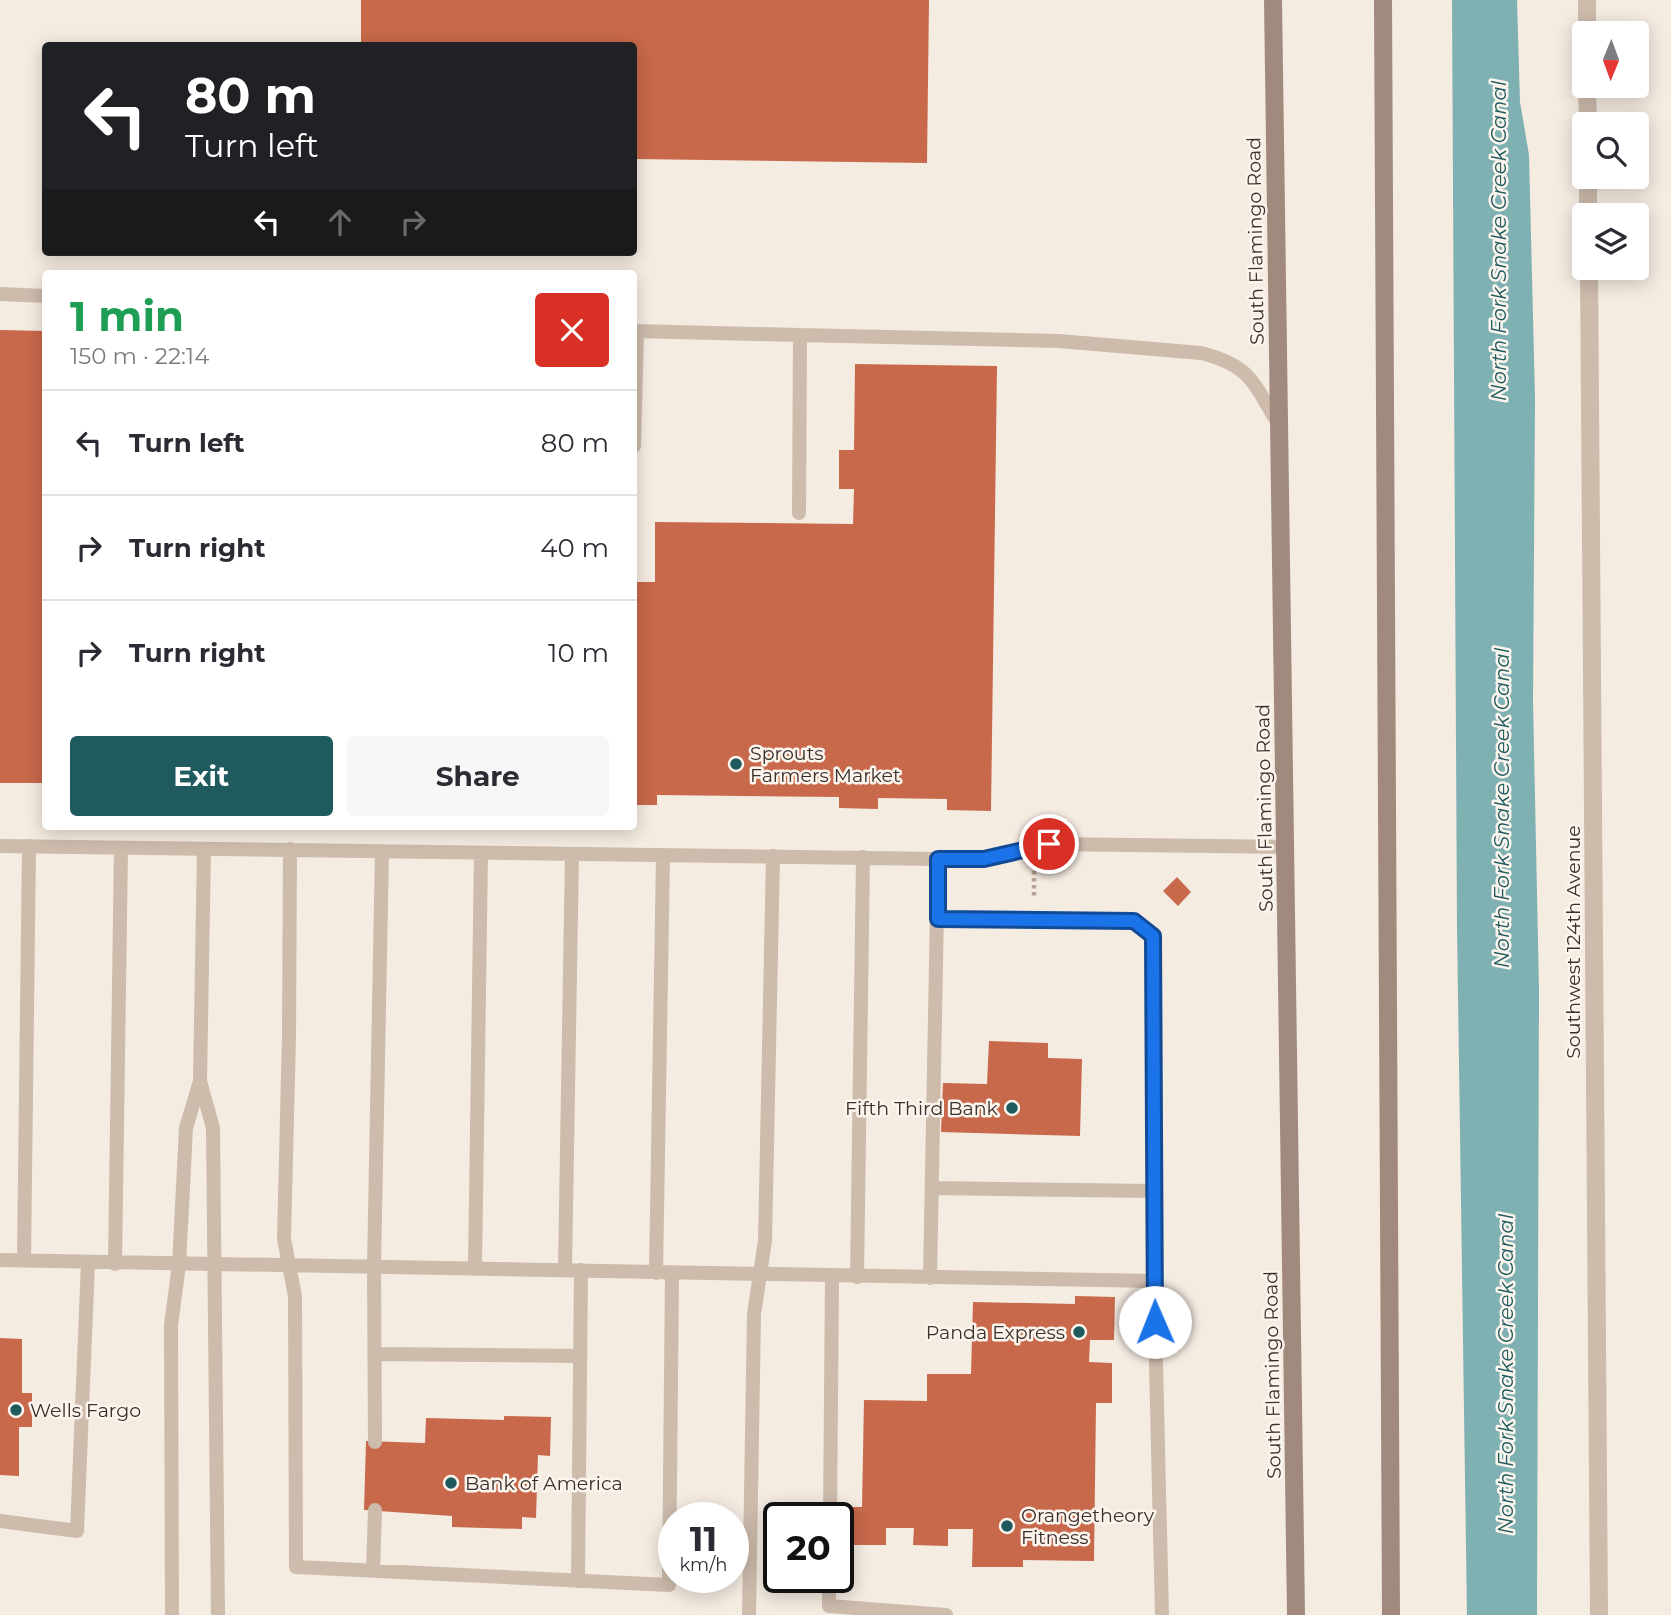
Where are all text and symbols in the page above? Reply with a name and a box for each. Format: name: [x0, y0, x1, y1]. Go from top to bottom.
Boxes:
north arrow: [1572, 21, 1648, 98]
map controls: [1572, 21, 1649, 280]
text: 80 m: [185, 66, 316, 125]
icon: left: [70, 70, 161, 161]
water label: North Fork Snake Creek Canal: [1486, 80, 1511, 401]
button: search: [1572, 112, 1649, 189]
text: Turn left: [185, 126, 319, 165]
street label: South Flamingo Road: [1242, 137, 1269, 345]
icon: left: [248, 203, 286, 241]
icon: ahead: [321, 203, 359, 241]
icon: right: [394, 203, 432, 241]
button: layers: [1572, 203, 1649, 280]
text: 1 min: [70, 290, 184, 342]
button: close: [535, 293, 609, 367]
text: 150 m · 22:14: [70, 342, 209, 370]
icon: left: [70, 424, 108, 462]
text: Turn left: [129, 427, 245, 459]
text: 80 m: [541, 427, 609, 459]
icon: right: [70, 529, 108, 567]
text: Turn right: [129, 532, 265, 564]
text: 40 m: [540, 532, 609, 564]
icon: right: [70, 634, 108, 672]
text: Turn right: [129, 637, 265, 669]
text: 10 m: [548, 637, 609, 669]
water label: North Fork Snake Creek Canal: [1489, 647, 1514, 968]
street label: South Flamingo Road: [1251, 704, 1278, 912]
button: Exit: [70, 736, 333, 816]
button: Share: [347, 736, 609, 816]
place label: Sprouts Farmers Market: [750, 742, 901, 787]
marker: Sprouts Farmers Market: [728, 756, 744, 772]
pin: [1019, 814, 1079, 874]
icon: arrive: [1030, 825, 1068, 863]
street label: Southwest 124th Avenue: [1562, 825, 1585, 1059]
place label: Fifth Third Bank: [845, 1097, 999, 1120]
marker: Fifth Third Bank: [1004, 1100, 1020, 1116]
water label: North Fork Snake Creek Canal: [1493, 1213, 1518, 1534]
street label: South Flamingo Road: [1259, 1271, 1286, 1479]
position arrow: [1118, 1285, 1192, 1359]
place label: Panda Express: [926, 1321, 1065, 1344]
marker: Panda Express: [1071, 1324, 1087, 1340]
place label: Wells Fargo: [30, 1399, 141, 1422]
marker: Wells Fargo: [8, 1402, 24, 1418]
place label: Bank of America: [465, 1472, 623, 1495]
marker: Bank of America: [443, 1475, 459, 1491]
speed limit sign: 20: [763, 1502, 854, 1593]
place label: Orangetheory Fitness: [1021, 1504, 1155, 1549]
text: 11: [690, 1517, 717, 1560]
marker: Orangetheory Fitness: [999, 1518, 1015, 1534]
text: km/h: [679, 1554, 728, 1576]

